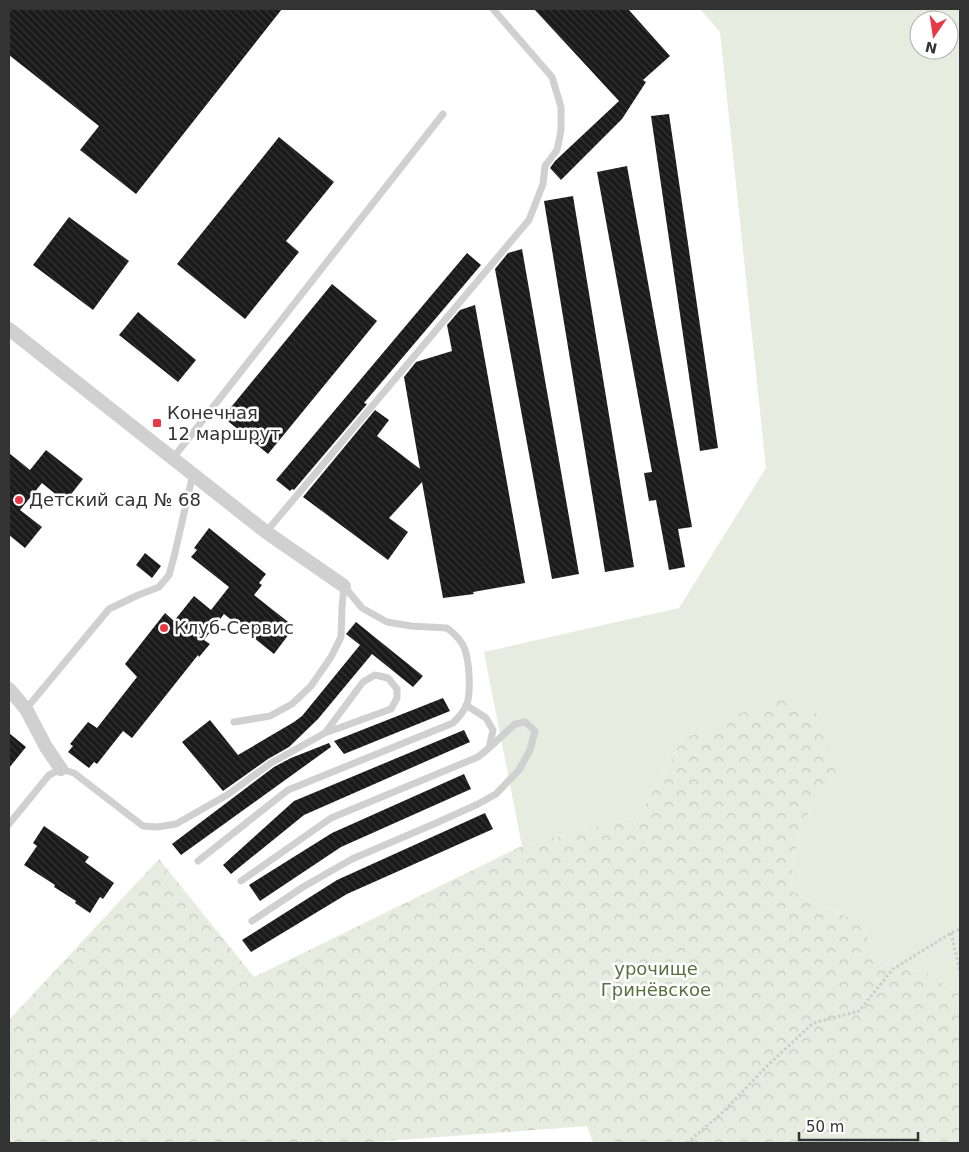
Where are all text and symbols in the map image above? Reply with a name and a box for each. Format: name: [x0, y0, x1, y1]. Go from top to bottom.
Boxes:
north arrow: [909, 10, 959, 60]
text: N: [924, 39, 939, 57]
place label: Конечная 12 маршрут: [167, 402, 281, 444]
marker: Конечная 12 маршрут: [151, 417, 163, 429]
place label: Детский сад № 68: [29, 489, 201, 510]
marker: Детский сад № 68: [13, 494, 25, 506]
place label: Клуб-Сервис: [174, 617, 294, 638]
marker: Клуб-Сервис: [158, 622, 170, 634]
park label: урочище Гринёвское: [601, 958, 711, 1000]
scale bar: [799, 1110, 918, 1142]
text: 50 m: [806, 1118, 844, 1136]

